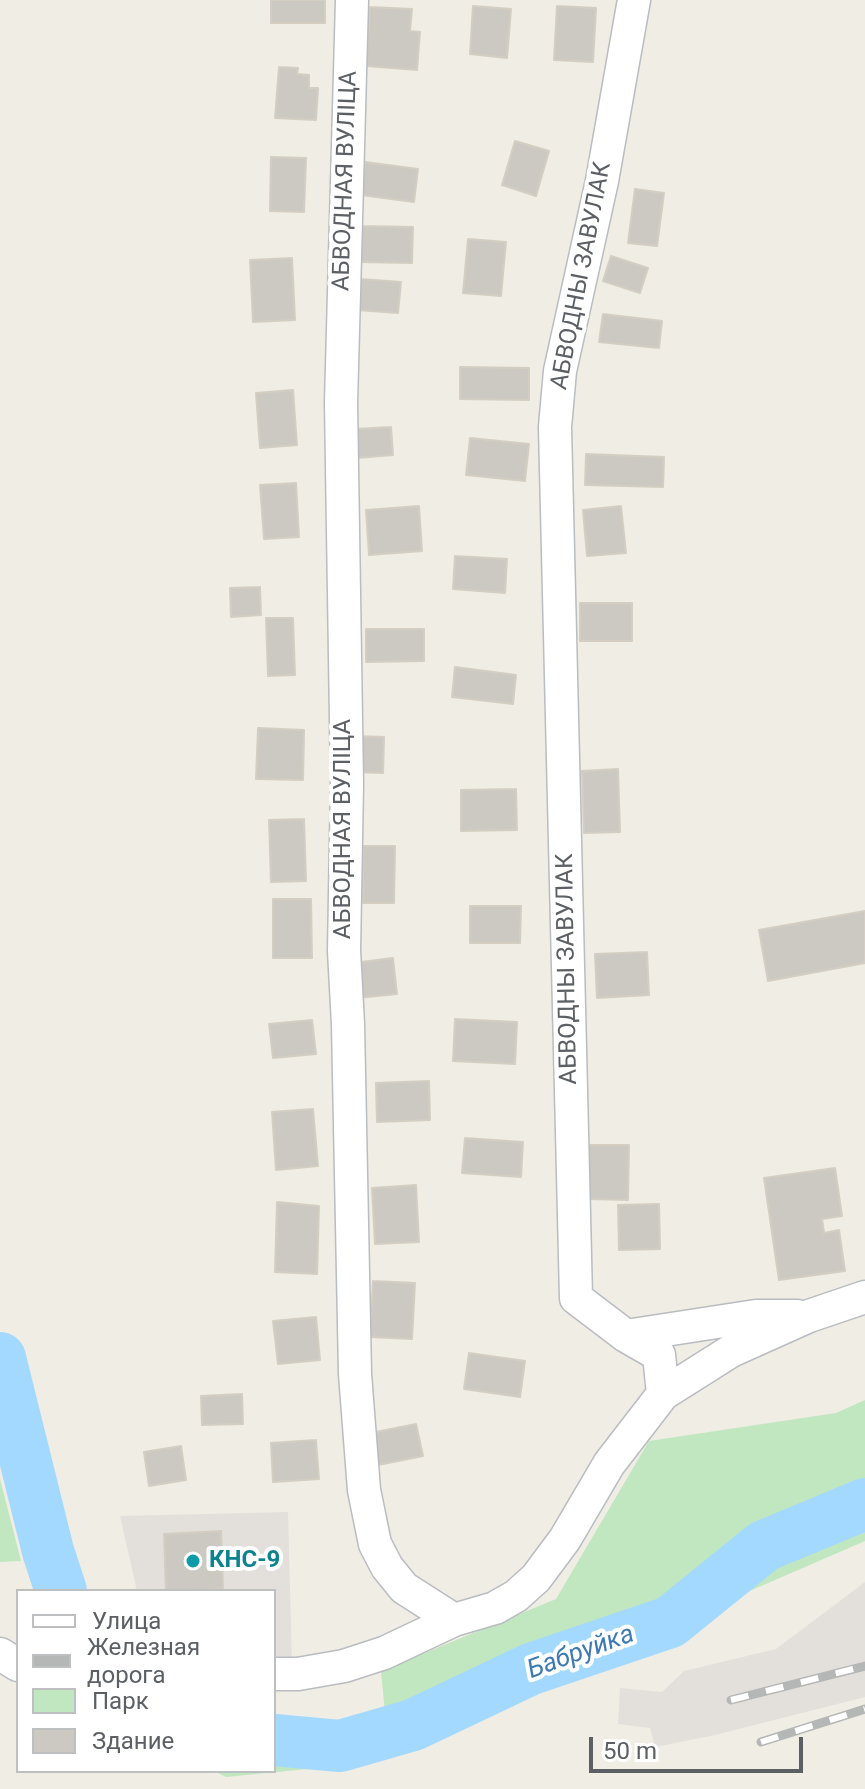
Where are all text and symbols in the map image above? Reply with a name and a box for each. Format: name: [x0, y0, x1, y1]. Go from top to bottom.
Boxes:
street label: АБВОДНАЯ ВУЛІЦА: [328, 70, 364, 292]
street label: АБВОДНЫ ЗАВУЛАК: [546, 160, 618, 392]
street label: АБВОДНАЯ ВУЛІЦА: [330, 719, 358, 939]
street label: АБВОДНЫ ЗАВУЛАК: [552, 853, 584, 1085]
place label: КНС-9: [209, 1547, 280, 1575]
marker: КНС-9: [184, 1552, 202, 1570]
legend: [16, 1589, 276, 1773]
text: Улица: [92, 1607, 161, 1635]
water label: Бабруйка: [523, 1619, 639, 1687]
text: Железная дорога: [87, 1633, 200, 1689]
text: Парк: [92, 1687, 149, 1715]
scale bar: [593, 1721, 807, 1771]
text: Здание: [92, 1727, 174, 1755]
text: 50 m: [603, 1737, 657, 1765]

